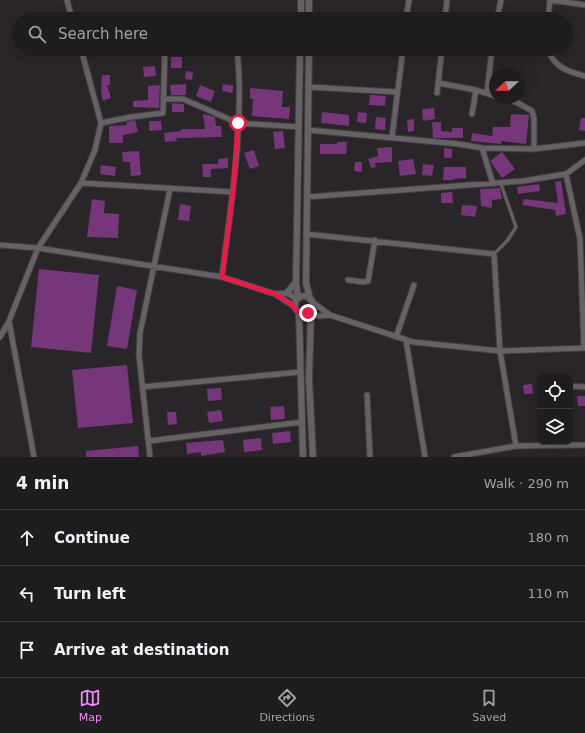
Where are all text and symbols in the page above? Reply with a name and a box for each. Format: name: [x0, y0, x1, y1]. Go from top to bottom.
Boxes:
search box: [12, 12, 573, 56]
icon: search: [26, 23, 48, 45]
text: Search here: [58, 25, 148, 43]
north arrow: [489, 68, 525, 104]
route start: [229, 114, 247, 132]
route end: [299, 304, 317, 322]
map controls: [537, 373, 573, 445]
button: locate: [537, 373, 573, 409]
button: layers: [537, 409, 573, 445]
text: 4 min: [16, 473, 69, 493]
text: Walk · 290 m: [484, 476, 569, 491]
icon: ahead: [16, 527, 38, 549]
text: Continue: [54, 529, 130, 547]
text: 180 m: [527, 530, 569, 545]
icon: left: [16, 583, 38, 605]
text: Turn left: [54, 585, 126, 603]
text: 110 m: [527, 586, 569, 601]
icon: arrive: [16, 639, 38, 661]
text: Arrive at destination: [54, 641, 229, 659]
tab: Map: [79, 687, 102, 724]
tab: Directions: [259, 687, 315, 724]
tab: Saved: [472, 687, 506, 724]

